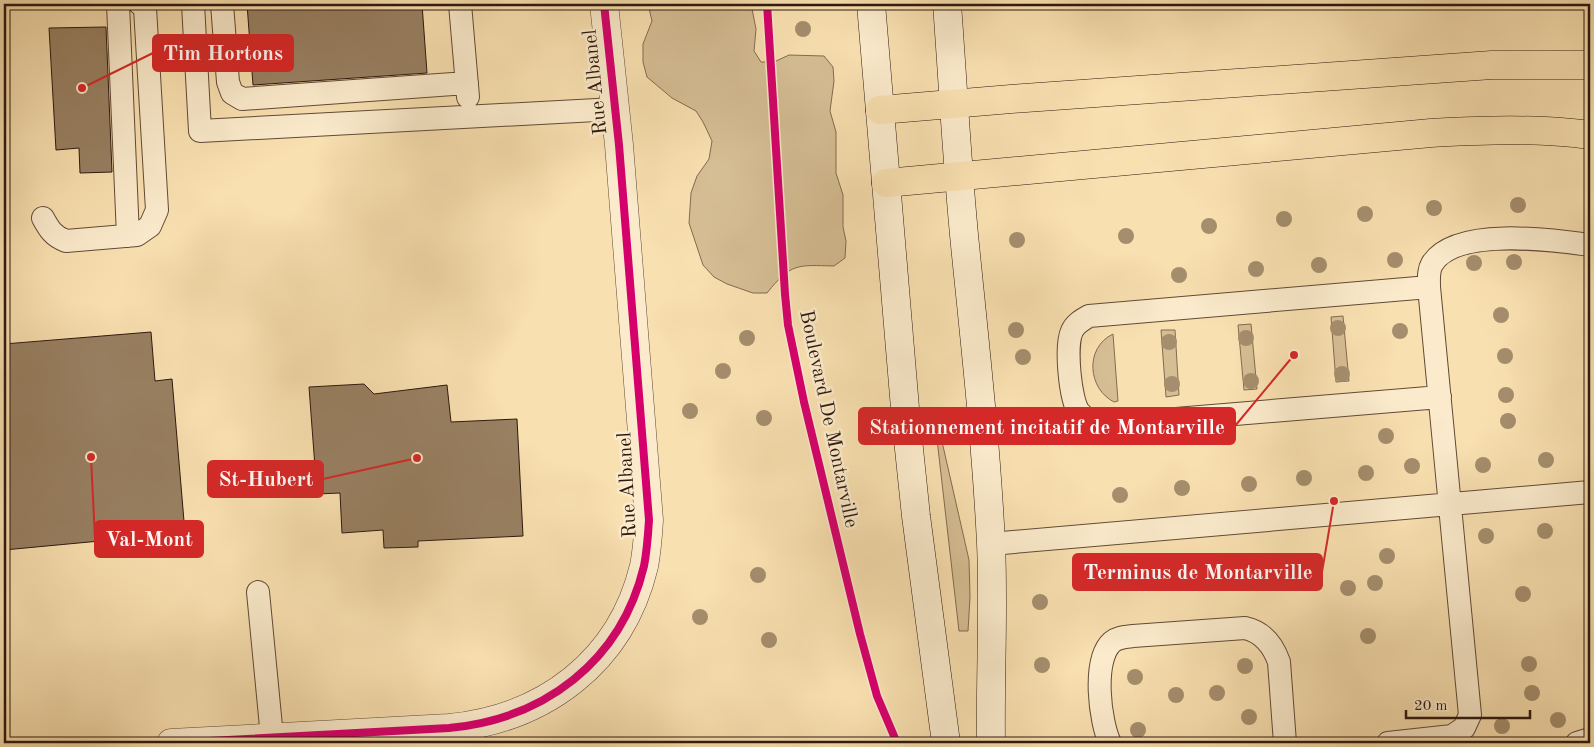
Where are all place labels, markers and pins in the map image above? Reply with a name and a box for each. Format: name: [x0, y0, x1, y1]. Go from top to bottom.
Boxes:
callout: Tim Hortons: [153, 35, 293, 71]
callout: Stationnement incitatif de Montarville: [859, 408, 1235, 444]
callout: St-Hubert: [208, 461, 323, 497]
callout: Val-Mont: [95, 521, 203, 557]
callout: Terminus de Montarville: [1073, 554, 1322, 590]

